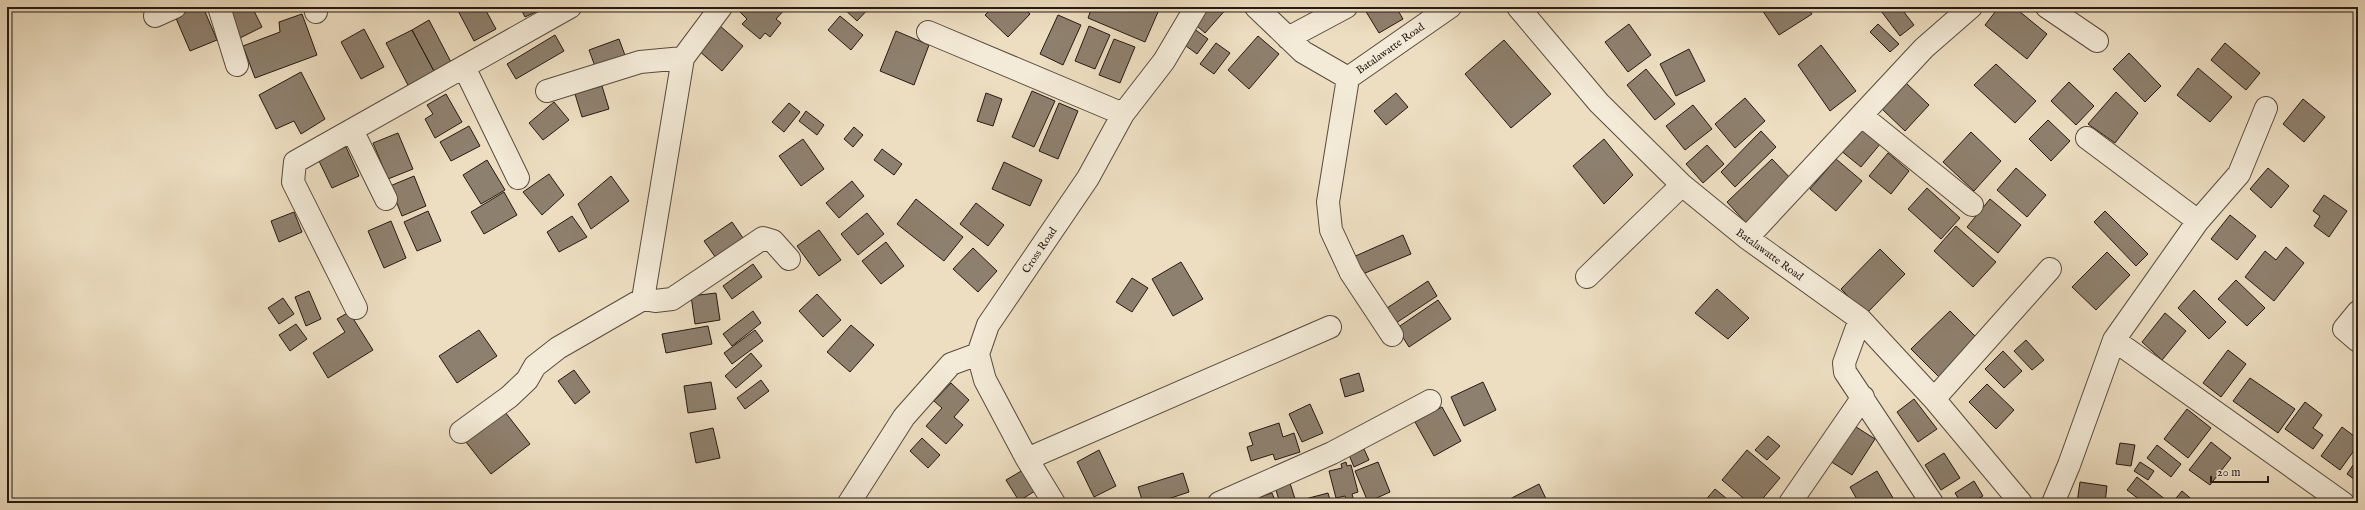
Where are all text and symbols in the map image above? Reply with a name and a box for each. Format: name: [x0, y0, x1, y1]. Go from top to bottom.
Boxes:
street label: Batalawatte Road: [1354, 20, 1427, 78]
street label: Cross Road: [1019, 225, 1060, 276]
street label: Batalawatte Road: [1733, 226, 1806, 284]
scale bar: [2211, 458, 2268, 484]
text: 20 m: [2217, 465, 2240, 480]

